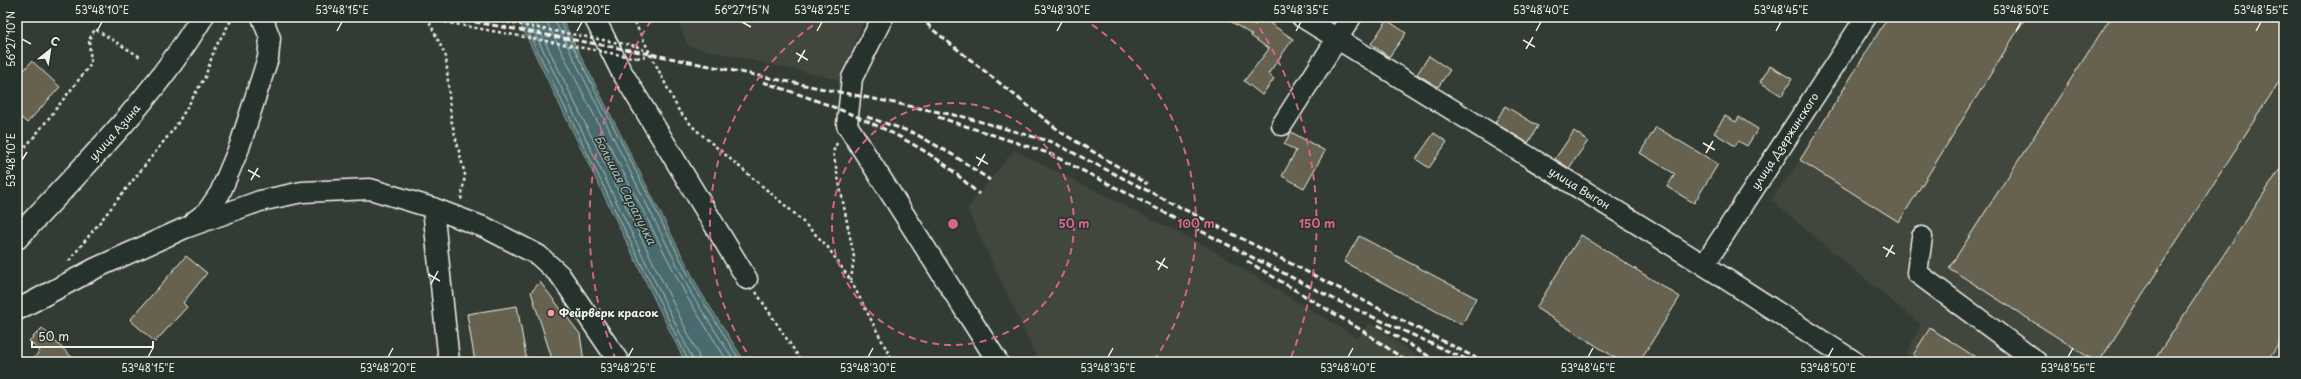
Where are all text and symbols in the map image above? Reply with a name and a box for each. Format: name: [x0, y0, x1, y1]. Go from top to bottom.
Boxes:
text: 53°48'10"E: [75, 2, 129, 17]
text: 53°48'15"E: [315, 2, 369, 17]
text: 53°48'20"E: [554, 2, 610, 17]
text: 56°27'15"N: [714, 2, 770, 17]
text: 53°48'25"E: [794, 2, 850, 17]
text: 53°48'30"E: [1034, 2, 1090, 17]
text: 53°48'35"E: [1273, 2, 1329, 17]
text: 53°48'40"E: [1513, 2, 1569, 17]
text: 53°48'45"E: [1753, 2, 1809, 17]
text: 53°48'50"E: [1993, 2, 2049, 17]
text: 53°48'55"E: [2233, 2, 2289, 17]
text: 56°27'10"N: [3, 11, 18, 67]
north arrow: [30, 30, 70, 70]
text: С: [47, 31, 63, 50]
street label: улица Дзержинского: [1747, 89, 1822, 193]
street label: улица Азина: [85, 100, 144, 164]
water label: Большая Сарапулка: [590, 132, 662, 248]
text: 53°48'10"E: [3, 133, 18, 187]
street label: улица Выгон: [1546, 162, 1614, 213]
text: 50 m: [1058, 214, 1090, 232]
text: 100 m: [1177, 214, 1215, 232]
text: 150 m: [1299, 214, 1335, 232]
centre of rings: [946, 217, 960, 231]
place label: Фейрверк красок: [559, 304, 659, 321]
marker: Фейрверк красок: [546, 308, 556, 318]
scale bar: [32, 323, 153, 349]
text: 50 m: [38, 327, 69, 345]
text: 53°48'15"E: [121, 360, 175, 375]
text: 53°48'20"E: [360, 360, 416, 375]
text: 53°48'25"E: [600, 360, 656, 375]
text: 53°48'30"E: [840, 360, 896, 375]
text: 53°48'35"E: [1080, 360, 1136, 375]
text: 53°48'40"E: [1320, 360, 1376, 375]
text: 53°48'45"E: [1560, 360, 1616, 375]
text: 53°48'50"E: [1800, 360, 1856, 375]
text: 53°48'55"E: [2040, 360, 2096, 375]

